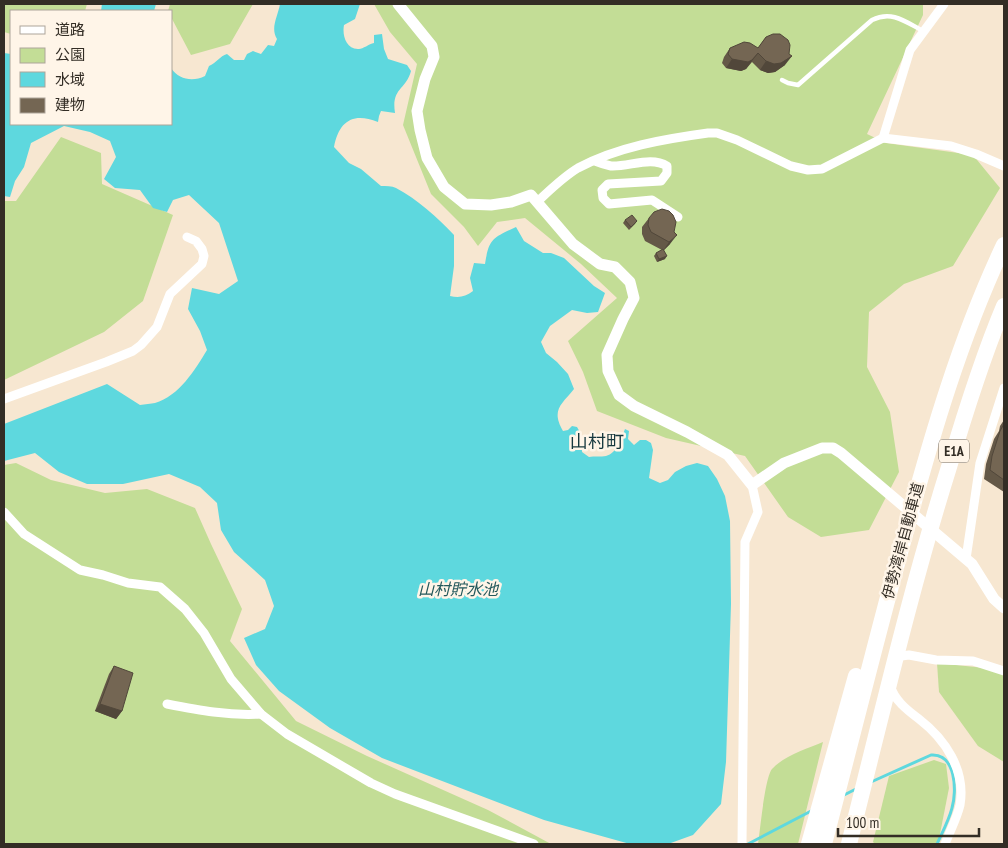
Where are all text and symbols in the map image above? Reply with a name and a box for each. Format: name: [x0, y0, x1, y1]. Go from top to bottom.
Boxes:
legend: [10, 10, 172, 125]
text: 道路: [55, 20, 85, 39]
text: 公園: [55, 45, 85, 64]
text: 水域: [55, 70, 85, 89]
text: 建物: [55, 95, 85, 114]
district label: 山村町: [570, 430, 624, 453]
road number: E1A: [939, 440, 969, 462]
street label: 伊勢湾岸自動車道: [878, 480, 927, 601]
water label: 山村貯水池: [418, 579, 500, 599]
scale bar: [838, 806, 979, 838]
text: 100 m: [846, 813, 879, 832]

